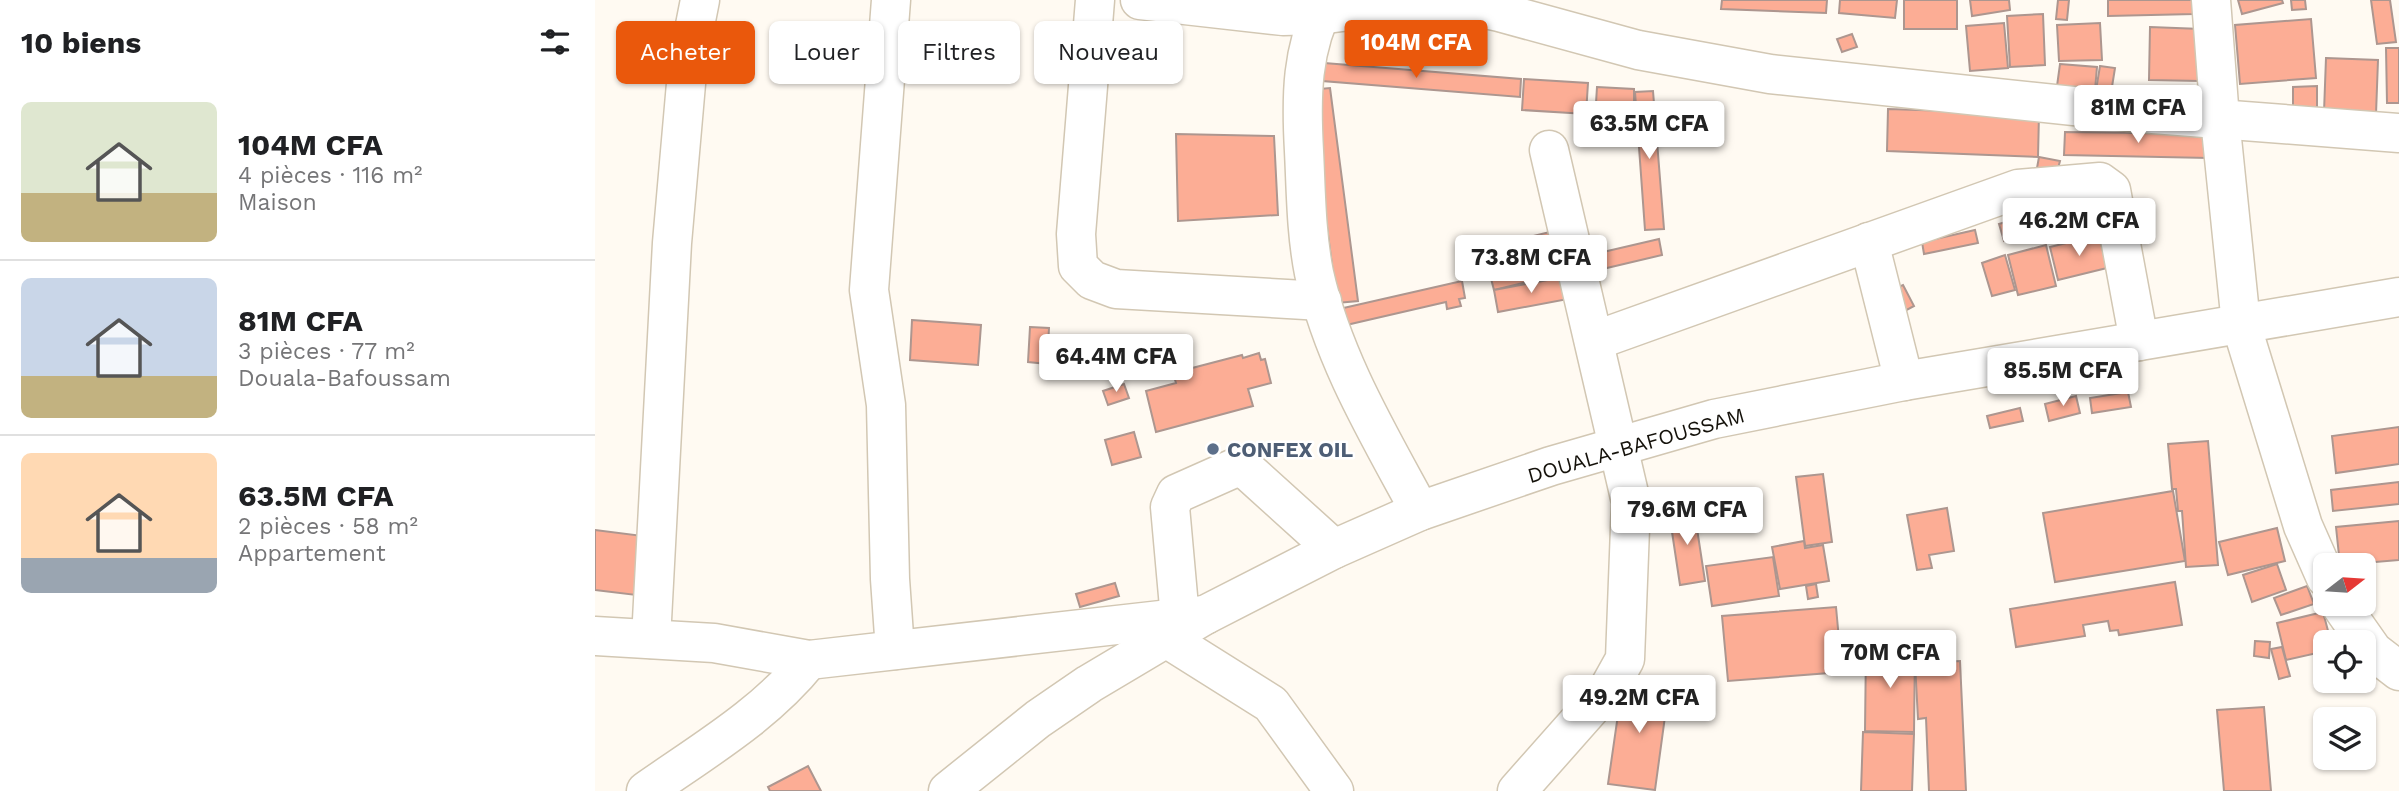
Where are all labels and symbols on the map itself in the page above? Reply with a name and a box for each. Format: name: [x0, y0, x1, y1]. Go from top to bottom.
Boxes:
pin: 104M CFA: [1344, 20, 1488, 80]
pin: 81M CFA: [2073, 86, 2203, 145]
pin: 63.5M CFA: [1569, 102, 1729, 161]
pin: 46.2M CFA: [1999, 198, 2159, 258]
pin: 73.8M CFA: [1451, 236, 1611, 295]
pin: 64.4M CFA: [1036, 334, 1196, 394]
pin: 85.5M CFA: [1983, 348, 2143, 408]
street label: DOUALA-BAFOUSSAM: [1525, 402, 1747, 488]
place label: CONFEX OIL: [1227, 437, 1353, 462]
marker: CONFEX OIL: [1205, 441, 1221, 457]
pin: 79.6M CFA: [1607, 488, 1767, 547]
north arrow: [2313, 553, 2377, 616]
pin: 70M CFA: [1825, 630, 1955, 690]
pin: 49.2M CFA: [1559, 676, 1719, 735]

